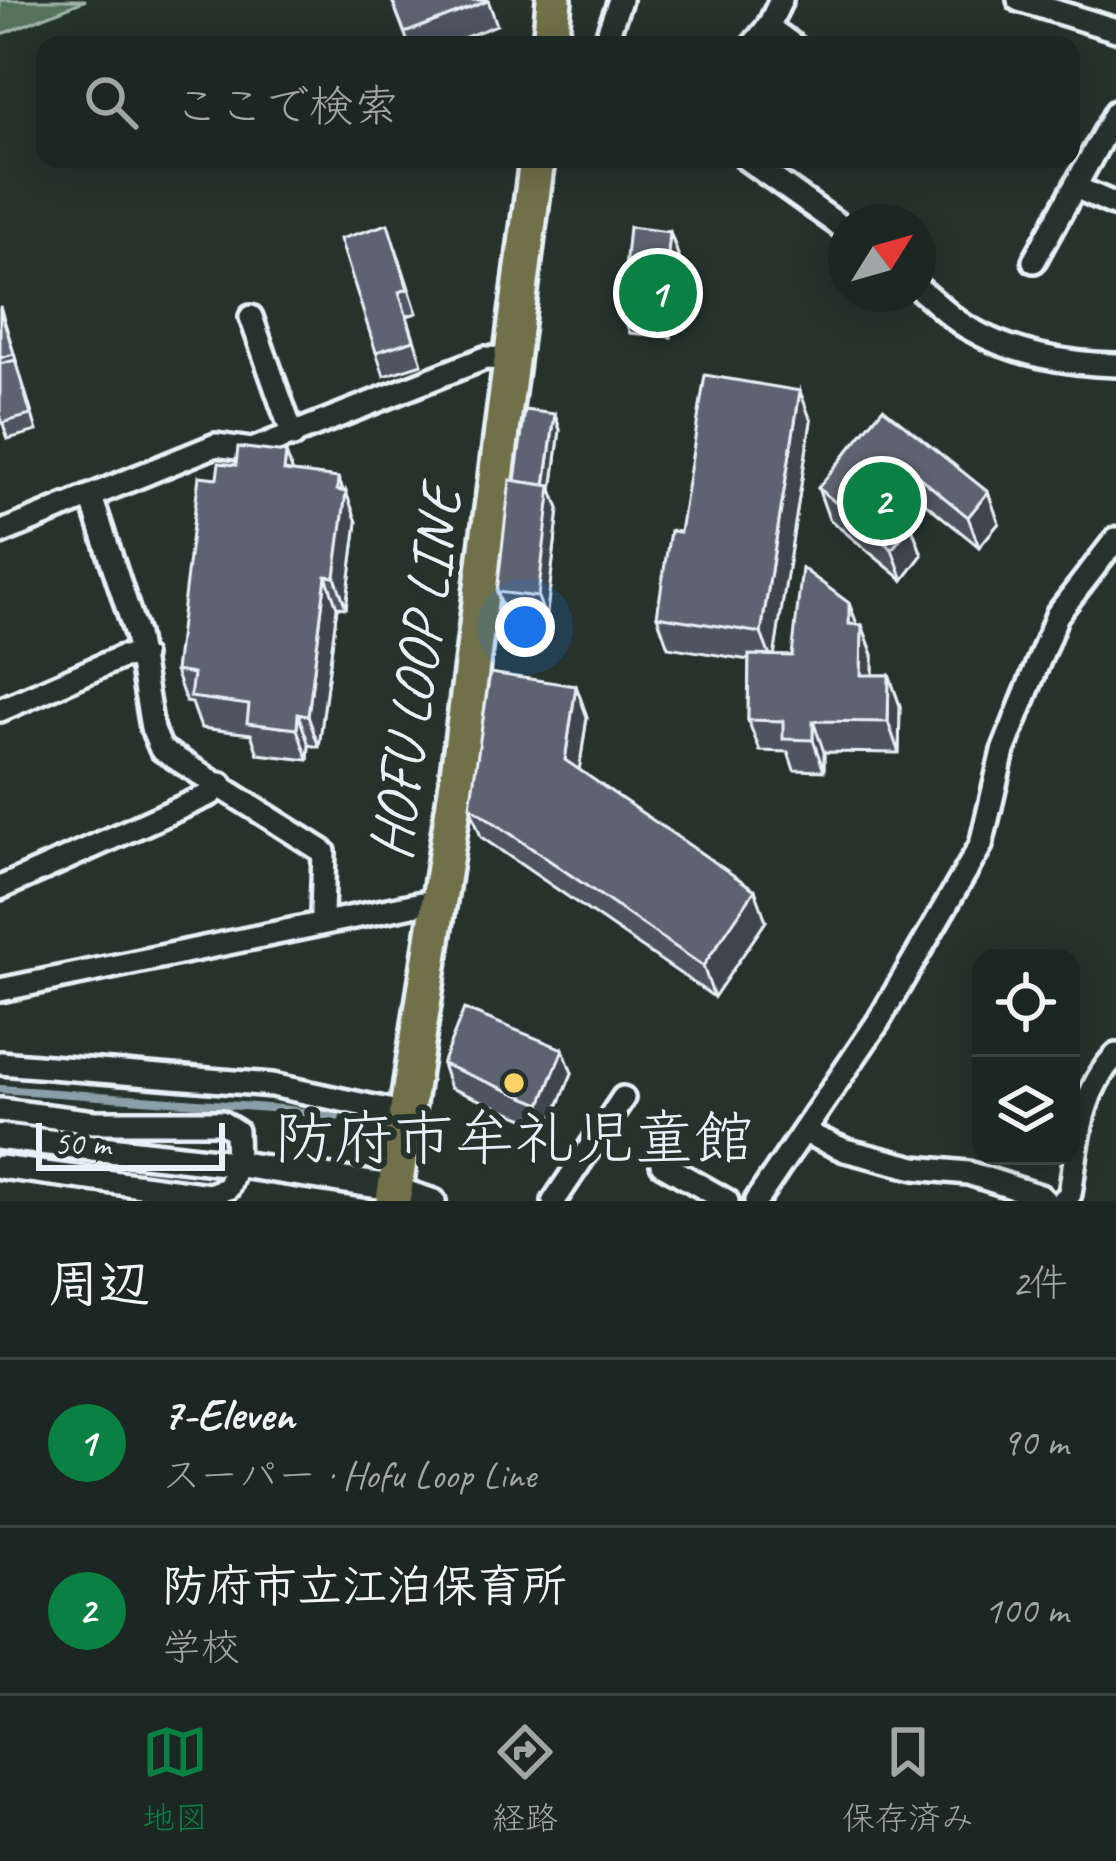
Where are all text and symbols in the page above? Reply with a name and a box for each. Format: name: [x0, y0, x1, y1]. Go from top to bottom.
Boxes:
search box: [36, 36, 1080, 168]
icon: search: [78, 69, 144, 135]
text: ここで検索: [174, 78, 399, 135]
north arrow: [828, 204, 936, 312]
pin: 1: [619, 248, 697, 338]
pin: 2: [843, 456, 921, 546]
street label: HOFU LOOP LINE: [351, 475, 480, 864]
your location: [495, 597, 555, 657]
map controls: [972, 949, 1080, 1165]
button: locate: [972, 949, 1080, 1057]
button: layers: [972, 1057, 1080, 1165]
marker: 防府市牟礼児童館: [501, 1070, 527, 1096]
place label: 防府市牟礼児童館: [274, 1100, 754, 1176]
scale bar: [36, 1117, 225, 1170]
text: 50 m: [54, 1123, 110, 1165]
text: 周辺: [48, 1252, 150, 1316]
text: 2件: [1011, 1259, 1068, 1308]
text: 7-Eleven: [162, 1386, 294, 1443]
text: 1: [78, 1418, 96, 1467]
text: 90 m: [1002, 1418, 1068, 1467]
text: スーパー · Hofu Loop Line: [162, 1451, 536, 1500]
text: 防府市立江泊保育所: [162, 1558, 567, 1615]
text: 2: [78, 1586, 96, 1635]
text: 100 m: [984, 1586, 1068, 1635]
text: 学校: [162, 1623, 240, 1672]
tab: 地図: [142, 1719, 208, 1839]
tab: 経路: [492, 1719, 558, 1839]
tab: 保存済み: [842, 1719, 974, 1839]

